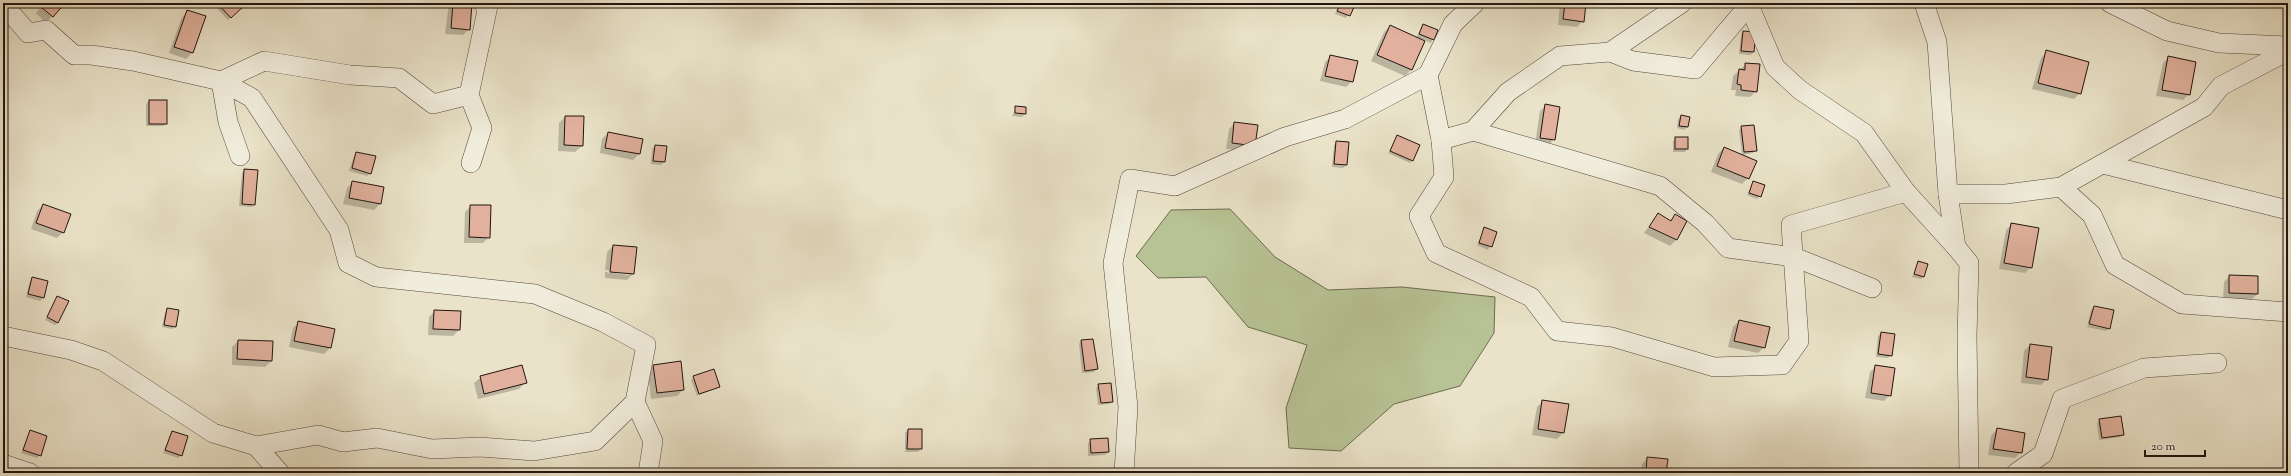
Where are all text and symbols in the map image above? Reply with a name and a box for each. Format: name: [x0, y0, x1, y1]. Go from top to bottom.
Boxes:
scale bar: [2145, 432, 2205, 458]
text: 20 m: [2151, 438, 2176, 456]

